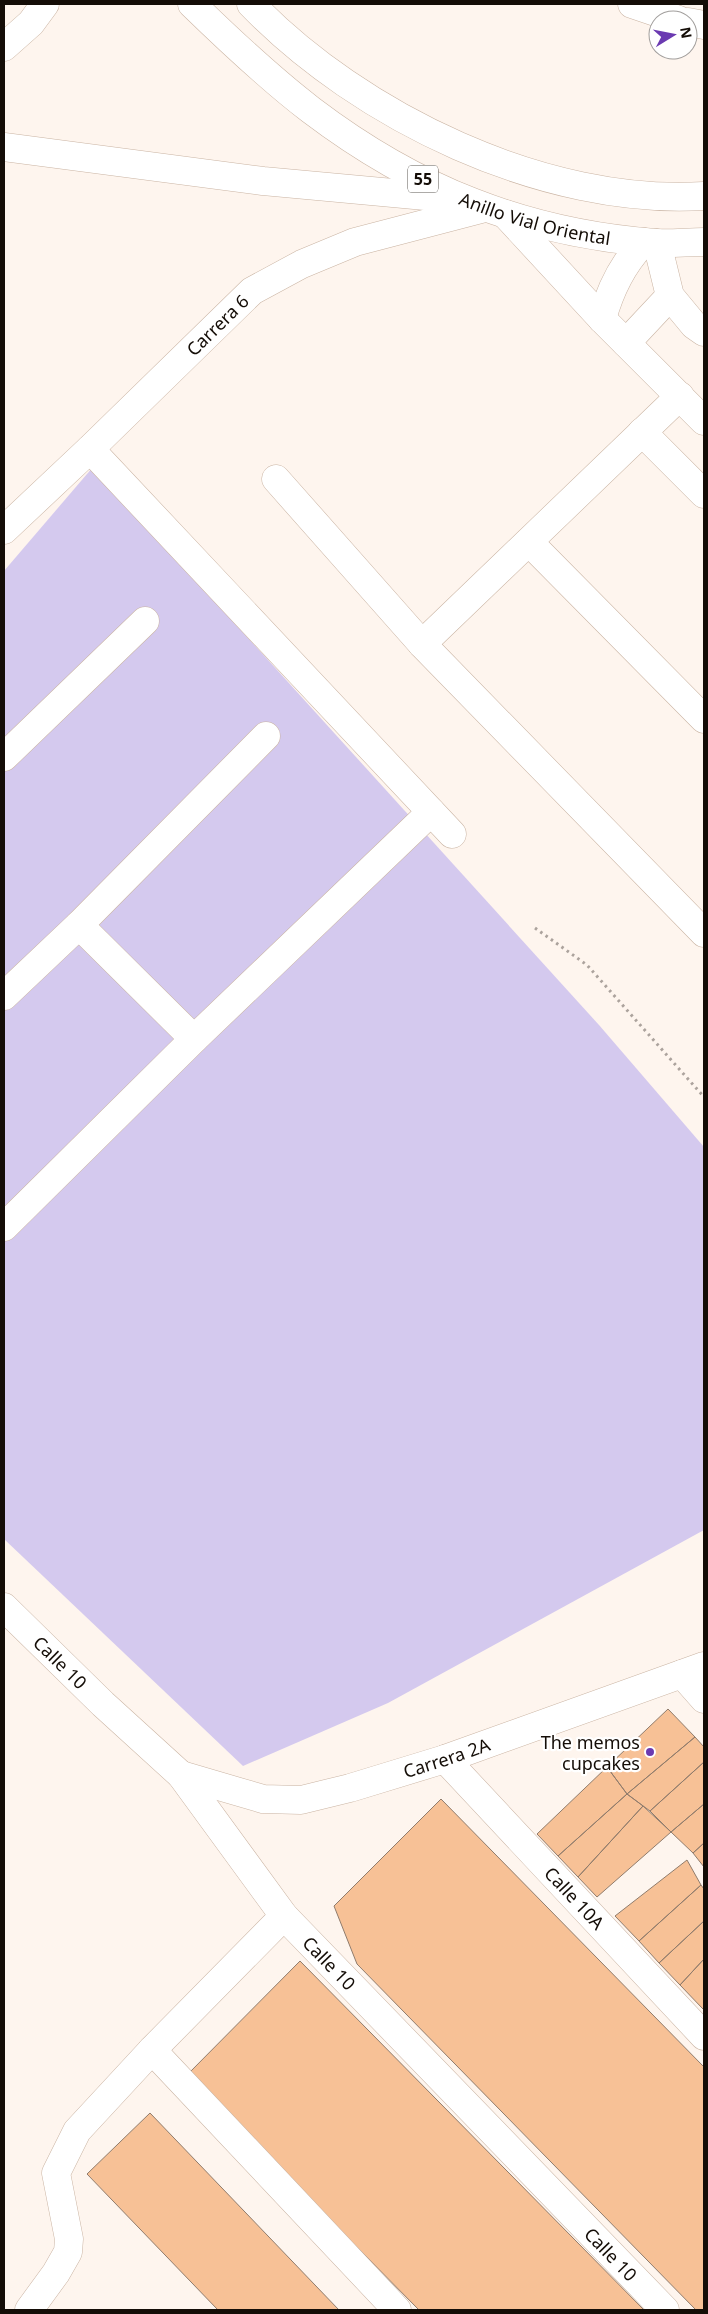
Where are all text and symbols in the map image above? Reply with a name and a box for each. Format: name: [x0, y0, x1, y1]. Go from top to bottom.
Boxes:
north arrow: [648, 10, 698, 60]
text: N: [676, 25, 697, 40]
road number: 55: [408, 165, 438, 192]
street label: Anillo Vial Oriental: [456, 186, 612, 250]
street label: Carrera 6: [181, 289, 254, 361]
street label: Calle 10: [28, 1631, 92, 1694]
place label: The memos cupcakes: [541, 1730, 640, 1775]
street label: Carrera 2A: [400, 1732, 493, 1783]
marker: The memos cupcakes: [644, 1746, 656, 1758]
street label: Calle 10A: [539, 1861, 610, 1935]
street label: Calle 10: [298, 1931, 361, 1995]
street label: Calle 10: [579, 2222, 643, 2286]

